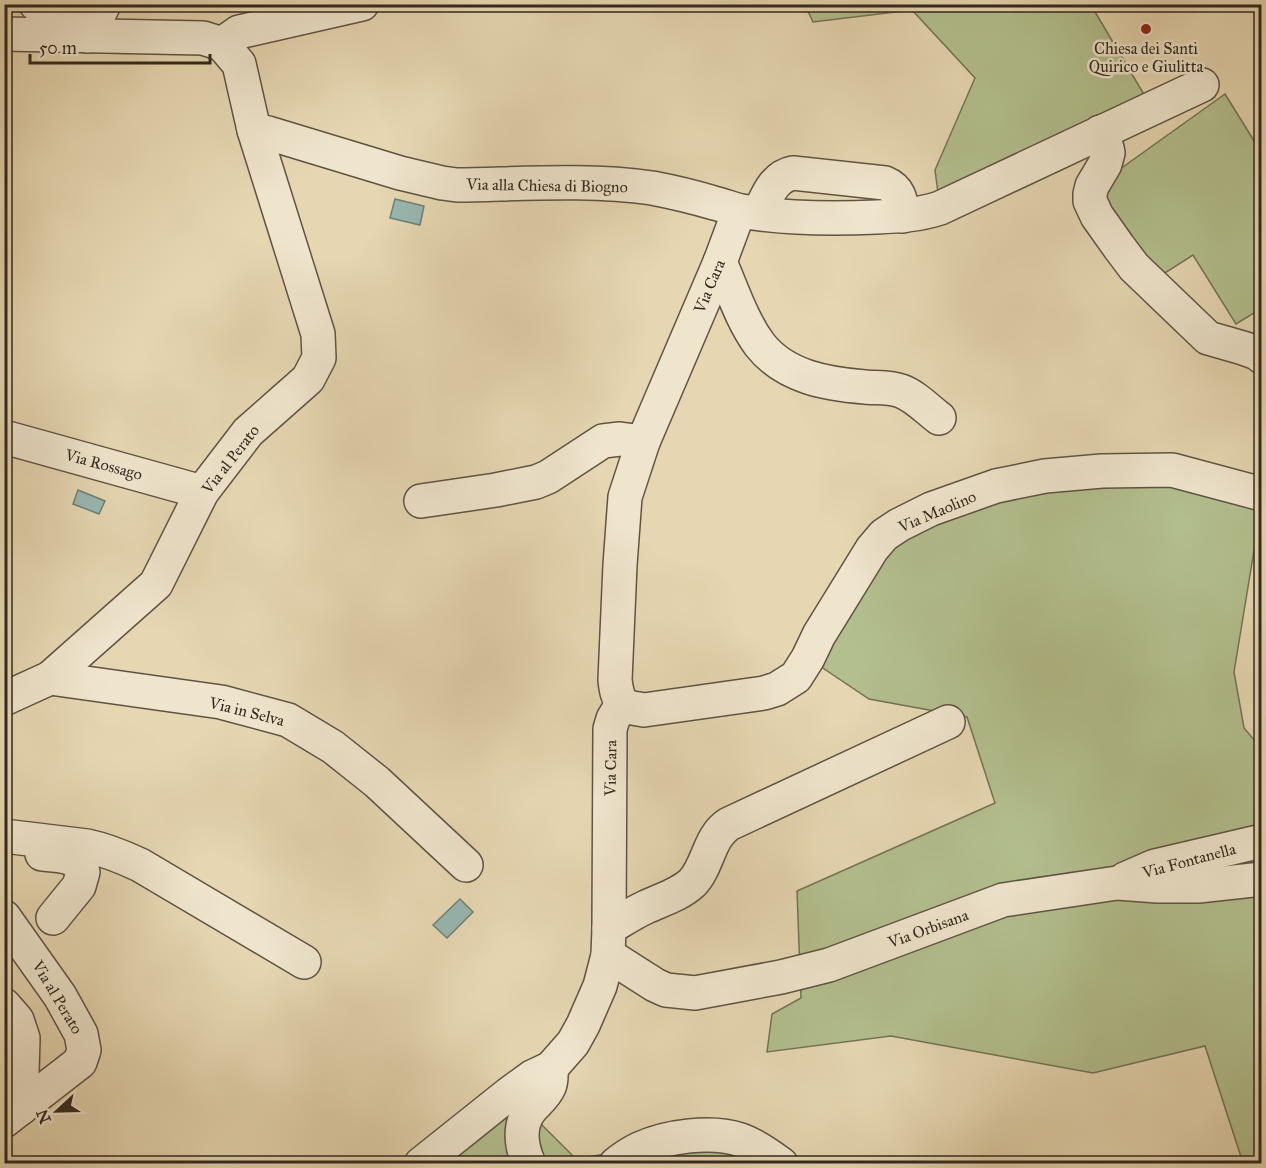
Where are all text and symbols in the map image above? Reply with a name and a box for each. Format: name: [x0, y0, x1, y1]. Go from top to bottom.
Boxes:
marker: Chiesa dei Santi Quirico e Giulitta: [1139, 22, 1153, 36]
scale bar: [30, 27, 210, 65]
text: 50 m: [39, 37, 77, 59]
place label: Chiesa dei Santi Quirico e Giulitta: [1089, 39, 1203, 76]
street label: Via alla Chiesa di Biogno: [465, 175, 628, 197]
street label: Via Cara: [689, 256, 729, 317]
street label: Via al Perato: [197, 421, 263, 498]
street label: Via Rossago: [62, 445, 145, 485]
street label: Via Maolino: [895, 487, 979, 537]
street label: Via in Selva: [206, 693, 287, 730]
street label: Via Cara: [600, 740, 620, 797]
street label: Via Fontanella: [1139, 839, 1238, 882]
street label: Via Orbisana: [884, 905, 971, 952]
street label: Via al Perato: [28, 956, 87, 1037]
north arrow: [27, 1081, 87, 1141]
text: N: [32, 1106, 55, 1126]

